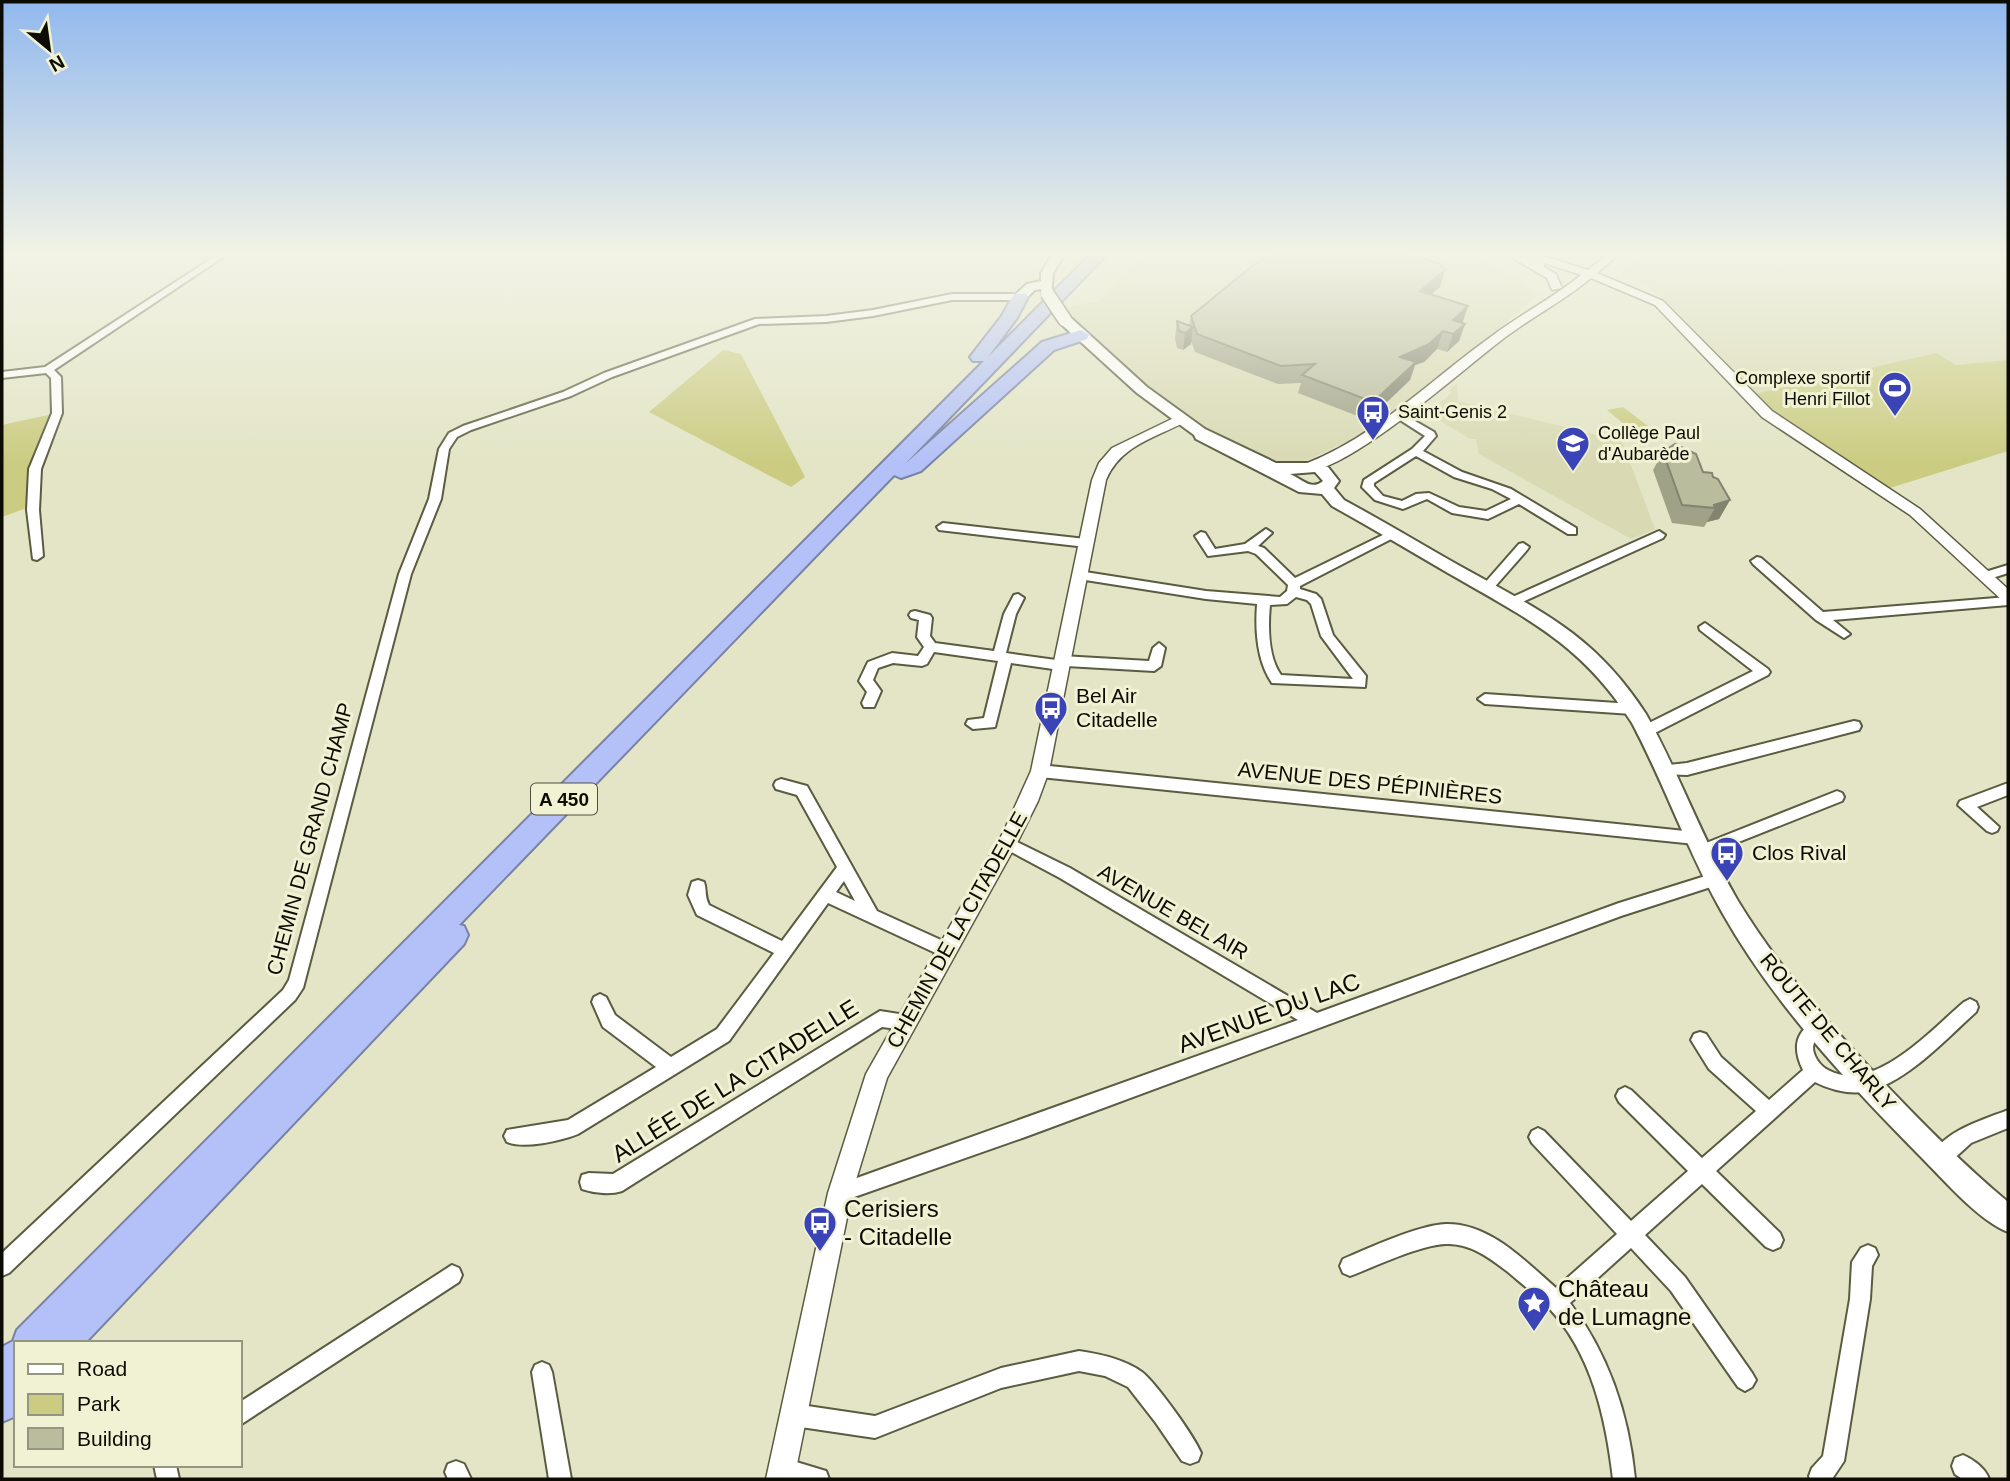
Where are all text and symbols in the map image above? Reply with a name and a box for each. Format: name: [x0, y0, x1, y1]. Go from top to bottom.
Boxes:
north arrow: [14, 14, 84, 84]
text: N: [46, 51, 68, 76]
place label: Complexe sportif Henri Fillot: [1735, 368, 1871, 409]
sports icon: Complexe sportif Henri Fillot: [1876, 369, 1914, 418]
bus stop icon: Saint-Genis 2: [1354, 393, 1392, 442]
place label: Saint-Genis 2: [1398, 402, 1507, 422]
place label: Collège Paul d'Aubarède: [1598, 423, 1700, 464]
school or university icon: Collège Paul d'Aubarède: [1554, 424, 1592, 473]
place label: Bel Air Citadelle: [1076, 684, 1158, 731]
bus stop icon: Bel Air Citadelle: [1032, 689, 1070, 738]
street label: CHEMIN DE GRAND CHAMP: [262, 700, 357, 978]
street label: AVENUE DES PÉPINIÈRES: [1237, 757, 1503, 808]
road number: A 450: [531, 784, 597, 814]
street label: CHEMIN DE LA CITADELLE: [882, 807, 1031, 1052]
bus stop icon: Clos Rival: [1708, 834, 1746, 883]
place label: Clos Rival: [1752, 841, 1847, 864]
street label: AVENUE BEL AIR: [1094, 859, 1252, 964]
street label: ROUTE DE CHARLY: [1756, 948, 1901, 1115]
street label: AVENUE DU LAC: [1174, 967, 1363, 1058]
street label: ALLÉE DE LA CITADELLE: [607, 994, 863, 1168]
place label: Cerisiers - Citadelle: [844, 1195, 952, 1250]
bus stop icon: Cerisiers - Citadelle: [801, 1204, 839, 1253]
place label: Château de Lumagne: [1558, 1275, 1691, 1330]
place icon: Château de Lumagne: [1515, 1284, 1553, 1333]
legend: [14, 1341, 242, 1467]
text: Road: [77, 1357, 127, 1380]
text: Park: [77, 1392, 121, 1415]
text: Building: [77, 1427, 152, 1450]

